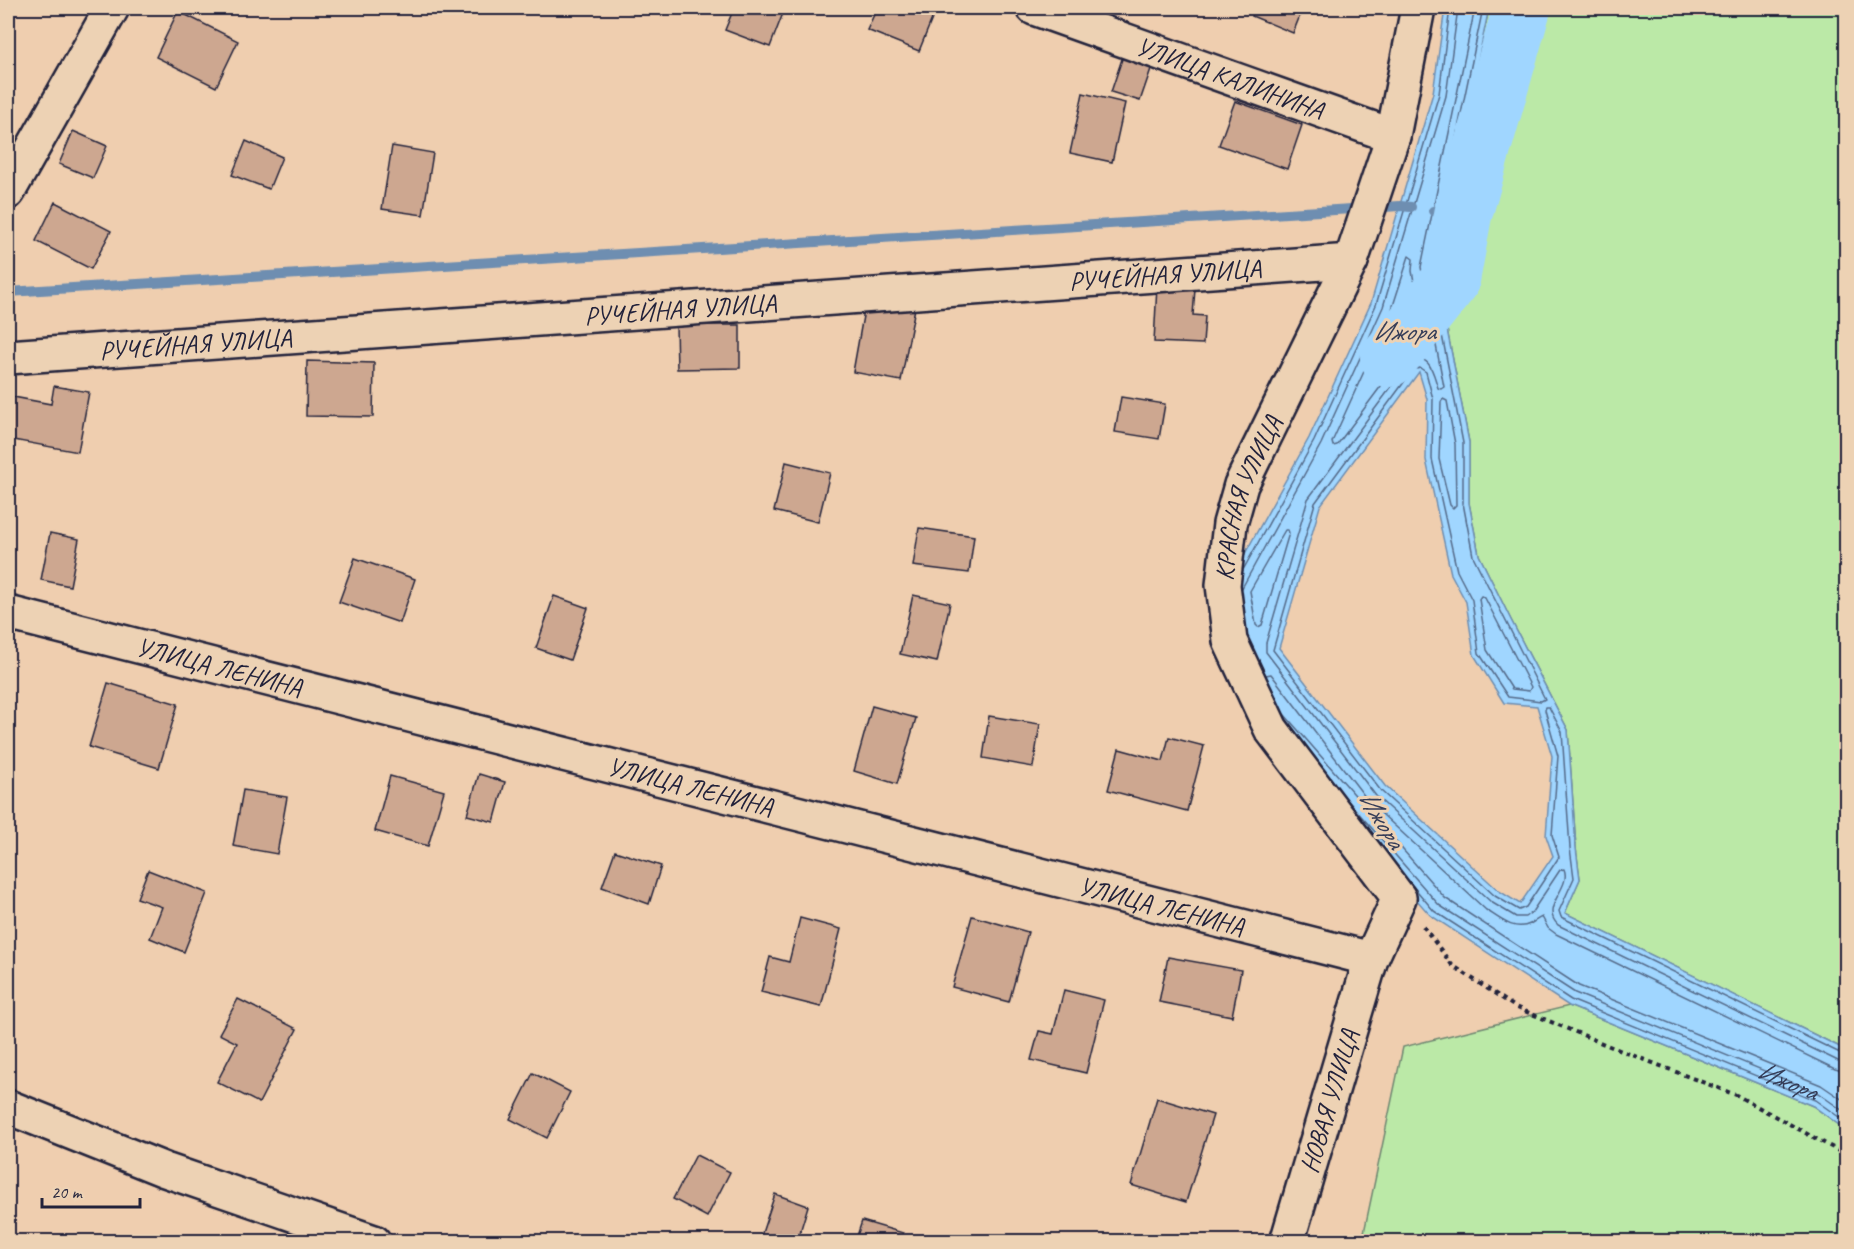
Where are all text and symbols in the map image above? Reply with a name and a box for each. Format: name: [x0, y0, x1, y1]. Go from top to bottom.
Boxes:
street label: УЛИЦА КАЛИНИНА: [1131, 30, 1330, 128]
street label: РУЧЕЙНАЯ УЛИЦА: [1068, 251, 1263, 298]
street label: РУЧЕЙНАЯ УЛИЦА: [583, 286, 778, 333]
water label: Ижора: [1373, 314, 1437, 348]
street label: РУЧЕЙНАЯ УЛИЦА: [99, 321, 294, 367]
street label: КРАСНАЯ УЛИЦА: [1208, 409, 1290, 582]
street label: УЛИЦА ЛЕНИНА: [133, 630, 306, 704]
street label: УЛИЦА ЛЕНИНА: [604, 750, 777, 824]
water label: Ижора: [1351, 784, 1414, 856]
street label: УЛИЦА ЛЕНИНА: [1075, 869, 1249, 943]
street label: НОВАЯ УЛИЦА: [1292, 1025, 1366, 1177]
water label: Ижора: [1752, 1053, 1825, 1109]
scale bar: [42, 1171, 140, 1209]
text: 20 m: [51, 1181, 84, 1203]

